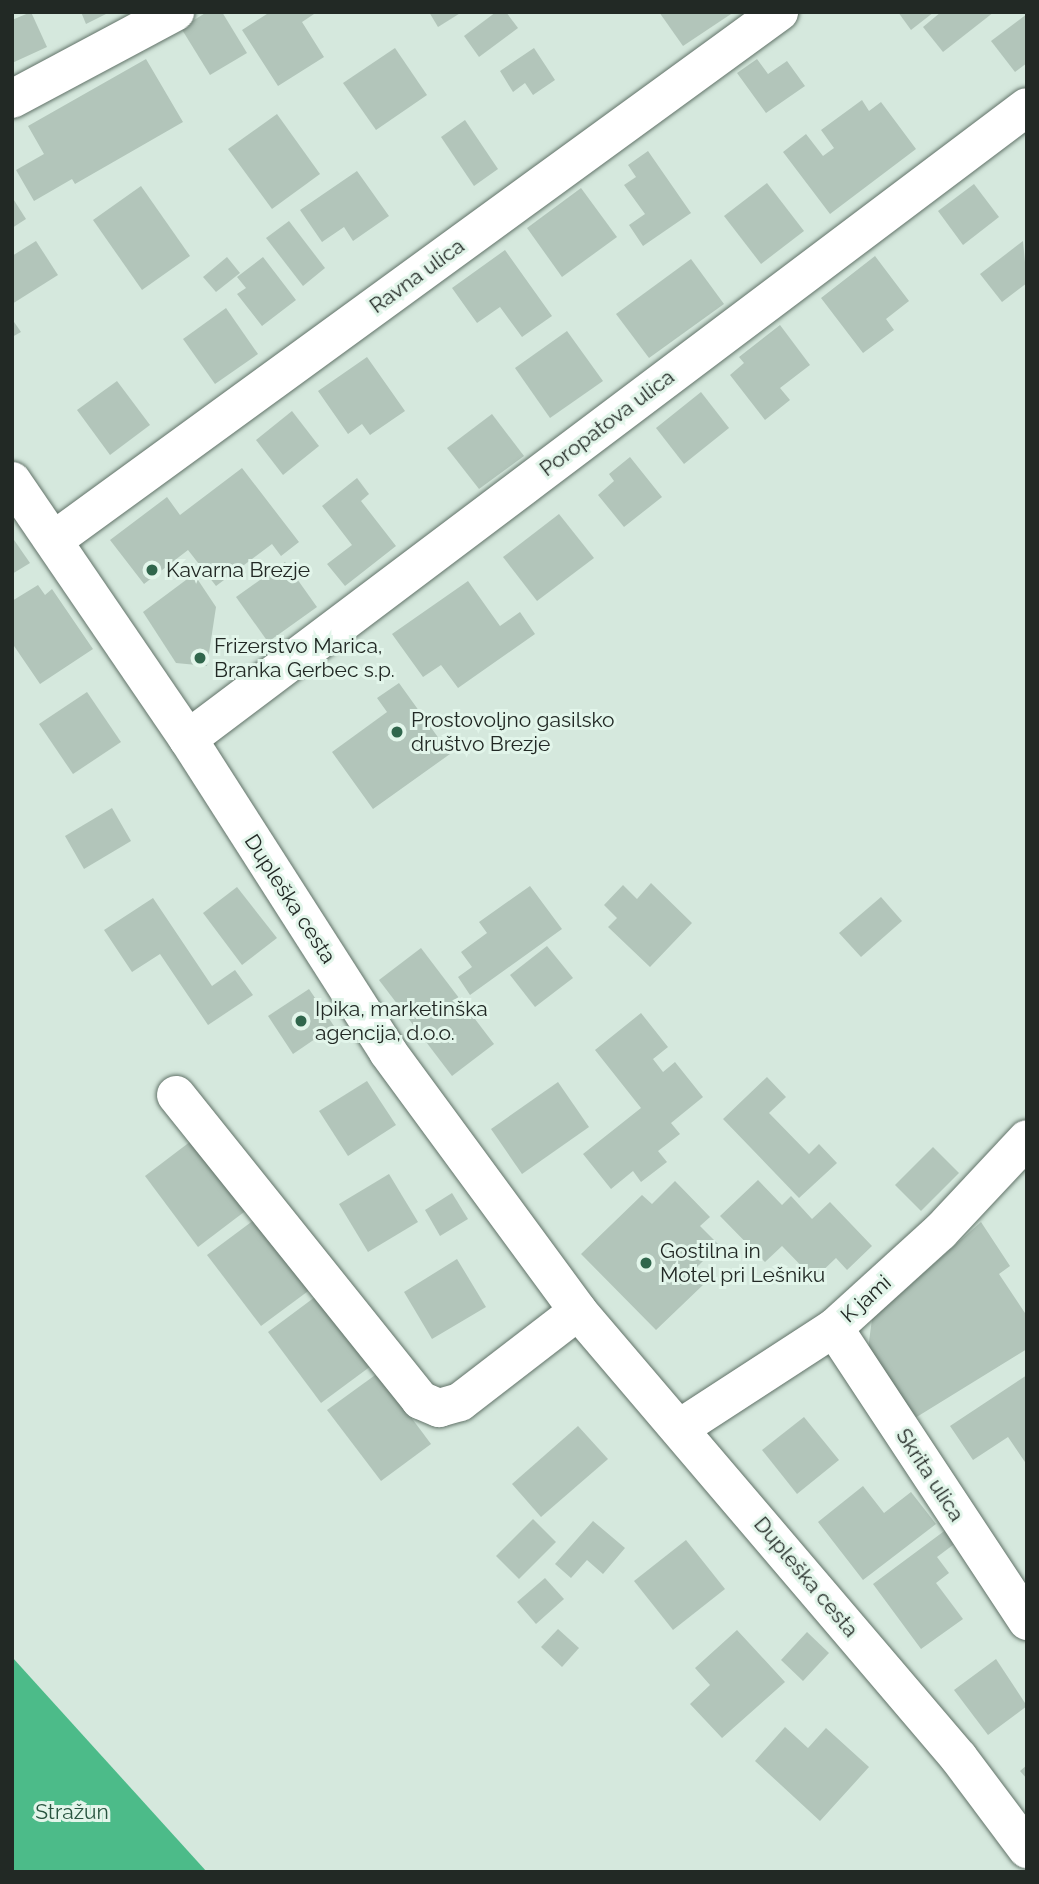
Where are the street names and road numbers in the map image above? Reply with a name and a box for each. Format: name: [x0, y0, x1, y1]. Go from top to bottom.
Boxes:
street label: Ravna ulica: [365, 233, 469, 319]
street label: Poropatova ulica: [535, 364, 679, 482]
street label: Dupleška cesta: [239, 830, 341, 968]
street label: K jami: [836, 1270, 896, 1328]
street label: Skrita ulica: [891, 1424, 969, 1526]
street label: Dupleška cesta: [748, 1512, 864, 1642]

